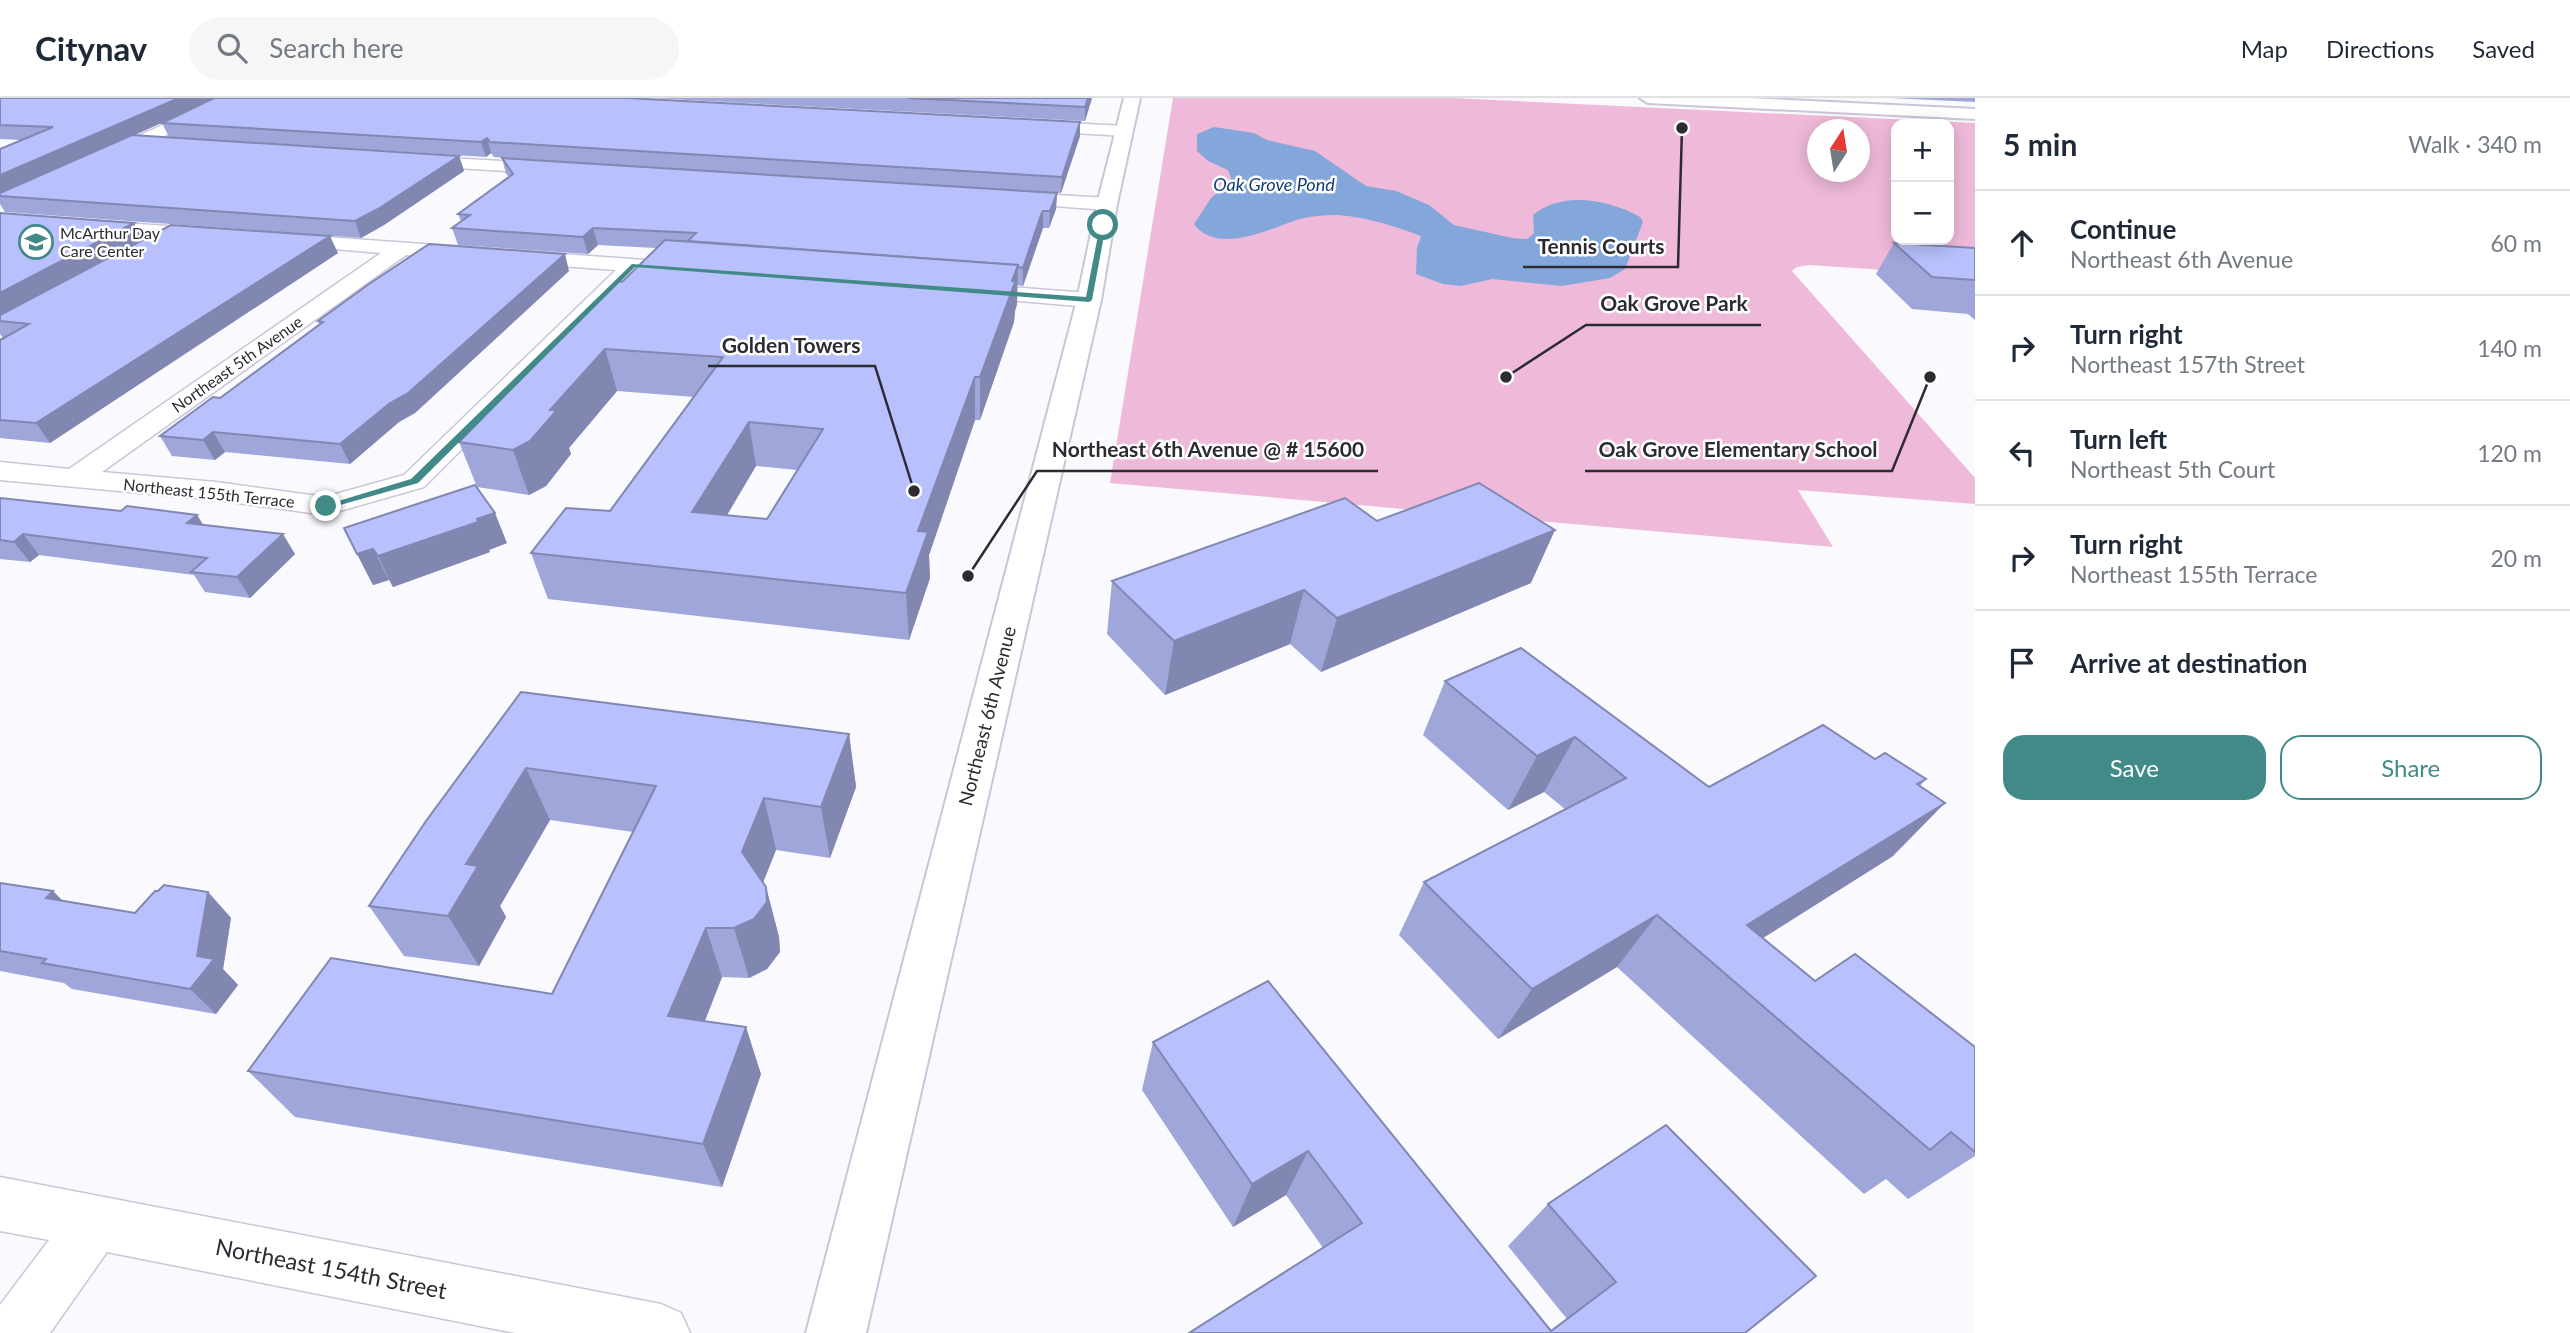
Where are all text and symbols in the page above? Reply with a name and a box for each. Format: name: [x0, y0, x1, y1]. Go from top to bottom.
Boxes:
search box: [189, 17, 679, 80]
text: Citynav: [35, 28, 147, 68]
icon: search: [213, 29, 251, 67]
text: Search here: [269, 32, 403, 64]
text: Map: [2241, 34, 2288, 63]
text: Directions: [2326, 34, 2434, 63]
text: Saved: [2472, 34, 2535, 63]
north arrow: [1807, 119, 1870, 182]
map controls: [1891, 119, 1954, 245]
button: +: [1891, 119, 1954, 182]
text: 5 min: [2003, 126, 2077, 162]
text: Walk · 340 m: [2408, 130, 2542, 158]
water label: Oak Grove Pond: [1213, 173, 1335, 195]
button: −: [1891, 182, 1954, 245]
route start: [1087, 209, 1118, 240]
text: Continue: [2070, 213, 2176, 245]
school or university icon: McArthur Day Care Center: [17, 223, 55, 261]
place label: McArthur Day Care Center: [60, 223, 161, 260]
icon: ahead: [2003, 224, 2041, 262]
callout: Tennis Courts: [1523, 225, 1678, 267]
text: 60 m: [2491, 229, 2542, 257]
text: Tennis Courts: [1537, 233, 1665, 258]
text: Northeast 6th Avenue: [2070, 245, 2293, 273]
callout: Oak Grove Park: [1586, 283, 1761, 325]
text: Oak Grove Park: [1600, 290, 1749, 315]
street label: Northeast 5th Avenue: [168, 311, 306, 416]
text: Turn right: [2070, 318, 2183, 350]
callout: Golden Towers: [708, 324, 875, 366]
icon: right: [2003, 329, 2041, 367]
text: Golden Towers: [722, 332, 860, 357]
text: 140 m: [2477, 334, 2542, 362]
text: Northeast 157th Street: [2070, 350, 2305, 378]
text: Turn left: [2070, 423, 2167, 455]
callout: Northeast 6th Avenue @ # 15600: [1037, 429, 1378, 471]
callout: Oak Grove Elementary School: [1585, 429, 1892, 471]
icon: left: [2003, 434, 2041, 472]
text: Northeast 6th Avenue @ # 15600: [1052, 436, 1364, 461]
text: Oak Grove Elementary School: [1599, 436, 1877, 461]
text: 120 m: [2477, 439, 2542, 467]
text: Northeast 5th Court: [2070, 455, 2275, 483]
street label: Northeast 155th Terrace: [122, 474, 296, 511]
route end: [310, 490, 341, 521]
text: Turn right: [2070, 528, 2183, 560]
icon: right: [2003, 539, 2041, 577]
text: 20 m: [2491, 544, 2542, 572]
text: Northeast 155th Terrace: [2070, 560, 2318, 588]
street label: Northeast 6th Avenue: [953, 624, 1020, 808]
icon: arrive: [2003, 644, 2041, 682]
text: Arrive at destination: [2070, 647, 2307, 679]
button: Save: [2003, 735, 2266, 800]
button: Share: [2280, 735, 2542, 800]
street label: Northeast 154th Street: [213, 1232, 450, 1304]

